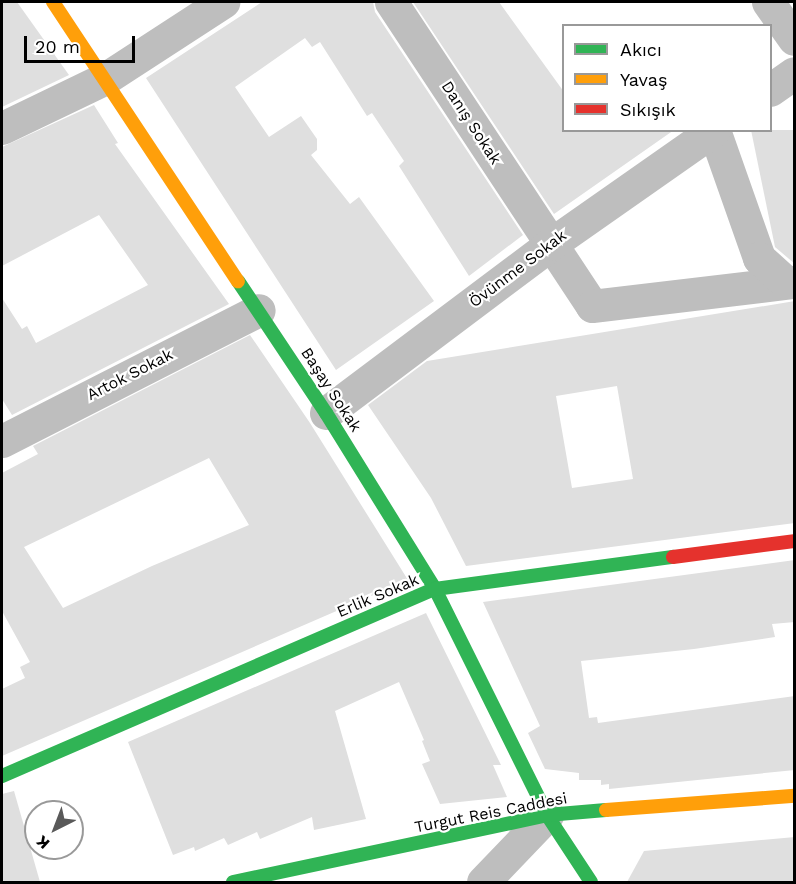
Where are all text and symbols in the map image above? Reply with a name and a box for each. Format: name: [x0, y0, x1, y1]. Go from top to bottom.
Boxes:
scale bar: [27, 24, 138, 62]
legend: [562, 24, 772, 132]
text: 20 m: [35, 36, 80, 57]
text: Akıcı: [620, 39, 662, 60]
text: Yavaş: [620, 69, 667, 90]
street label: Danış Sokak: [437, 78, 505, 168]
text: Sıkışık: [620, 99, 676, 120]
street label: Övünme Sokak: [466, 226, 570, 312]
street label: Başay Sokak: [296, 344, 366, 436]
street label: Artok Sokak: [84, 345, 176, 405]
street label: Erlik Sokak: [334, 570, 422, 622]
street label: Turgut Reis Caddesi: [413, 789, 569, 837]
north arrow: [24, 800, 84, 860]
text: K: [32, 831, 53, 853]

